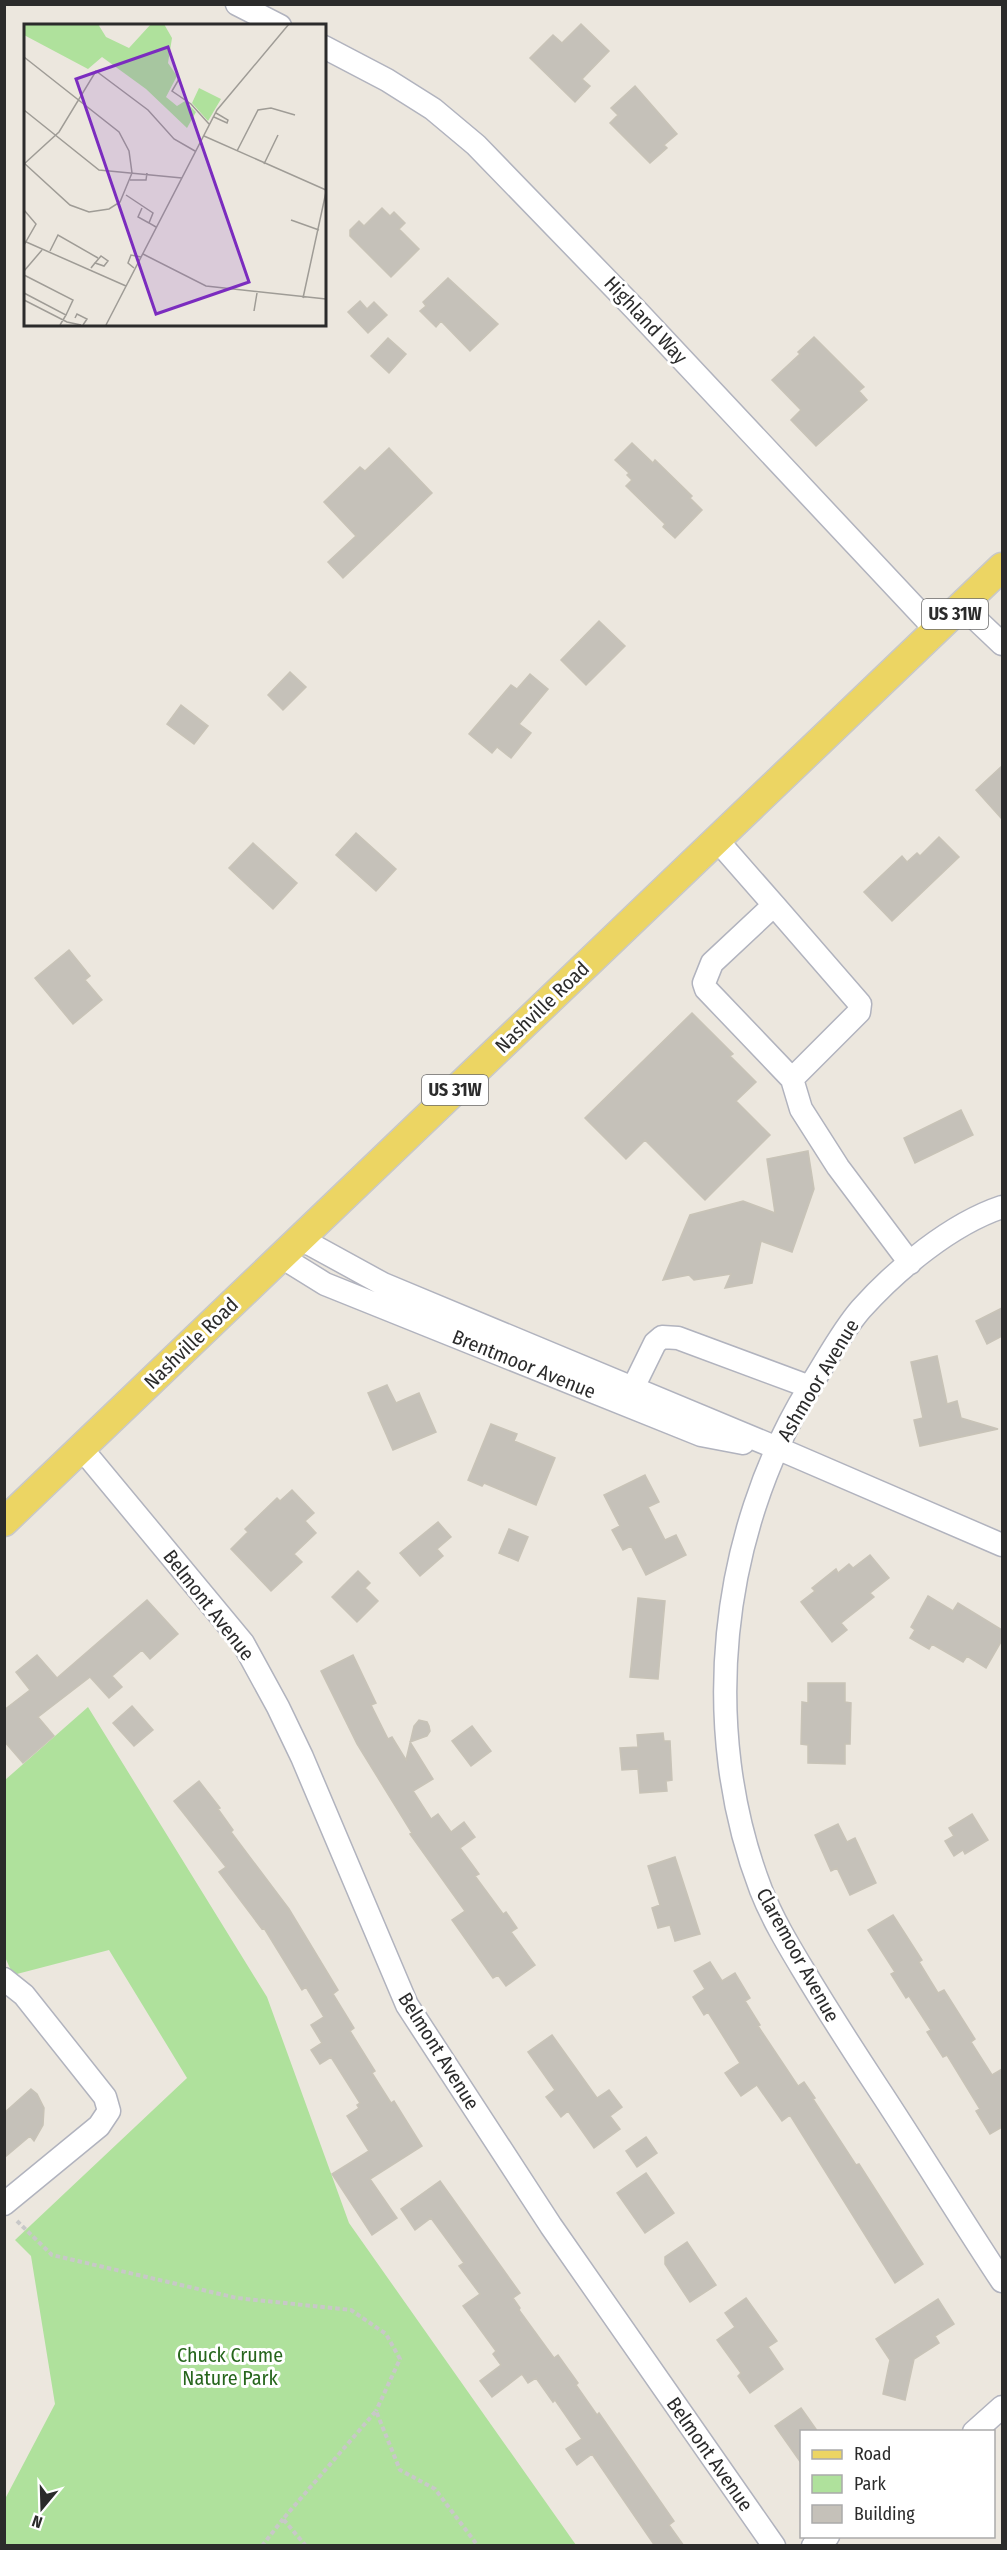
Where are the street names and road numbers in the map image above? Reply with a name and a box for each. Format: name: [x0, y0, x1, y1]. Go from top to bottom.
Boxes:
street label: Highland Way: [599, 271, 693, 369]
road number: US 31W: [922, 599, 988, 629]
street label: Nashville Road: [490, 956, 594, 1058]
road number: US 31W: [422, 1075, 488, 1105]
street label: Nashville Road: [139, 1292, 243, 1394]
street label: Ashmoor Avenue: [772, 1315, 864, 1445]
street label: Brentmoor Avenue: [449, 1324, 599, 1404]
street label: Belmont Avenue: [158, 1545, 260, 1665]
street label: Claremoor Avenue: [751, 1884, 845, 2026]
street label: Belmont Avenue: [393, 1988, 485, 2114]
street label: Belmont Avenue: [662, 2392, 758, 2516]

